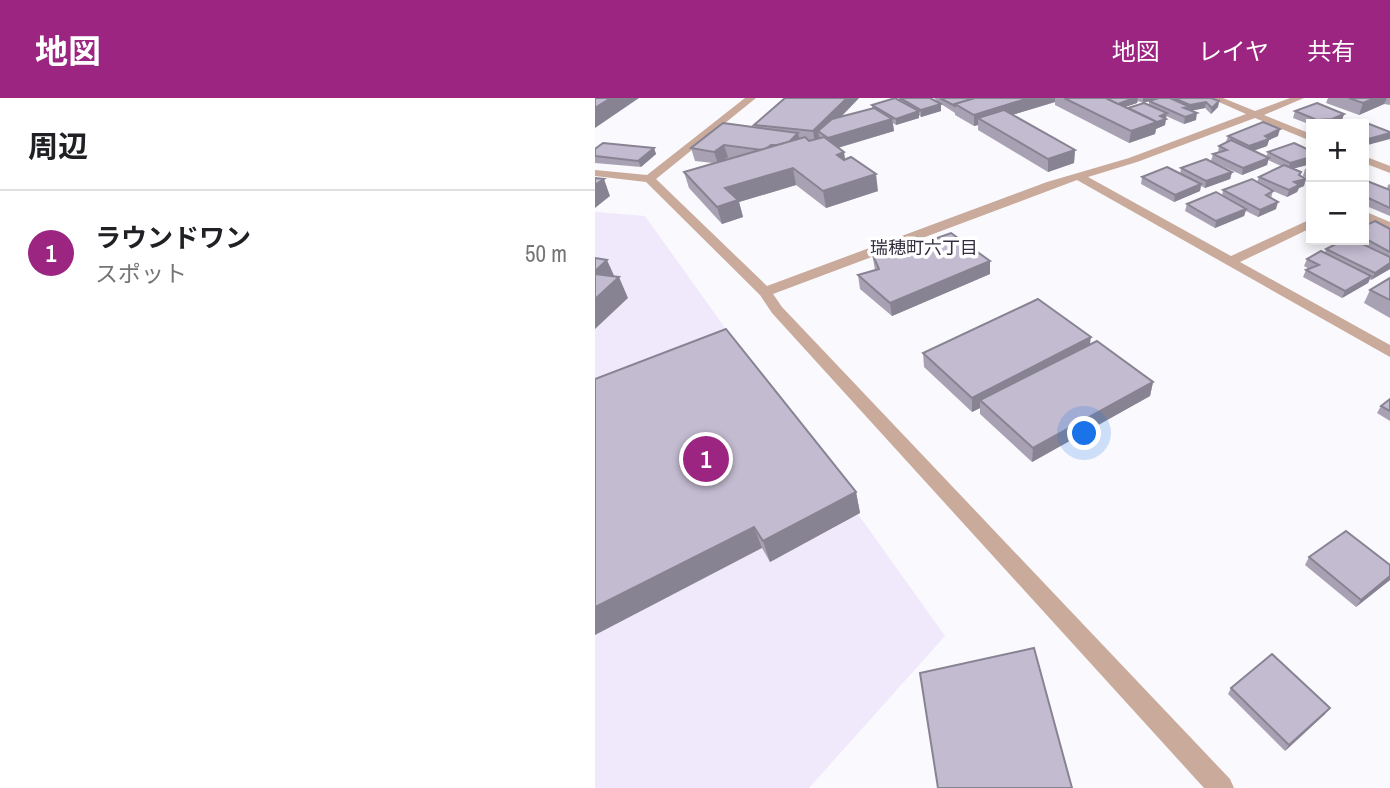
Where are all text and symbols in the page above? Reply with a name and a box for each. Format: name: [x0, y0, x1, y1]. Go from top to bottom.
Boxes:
text: 地図: [35, 29, 101, 73]
text: 地図: [1112, 35, 1160, 67]
text: レイヤ: [1198, 35, 1269, 67]
text: 共有: [1307, 35, 1355, 67]
map controls: [1306, 119, 1369, 245]
button: +: [1306, 119, 1369, 182]
text: 周辺: [28, 126, 88, 166]
button: −: [1306, 182, 1369, 245]
text: ラウンドワン: [95, 220, 251, 255]
district label: 瑞穂町六丁目: [870, 235, 978, 260]
text: 1: [46, 238, 56, 269]
text: 50 m: [525, 238, 567, 269]
text: スポット: [95, 258, 187, 289]
your location: [1067, 416, 1101, 450]
pin: 1: [683, 433, 729, 485]

